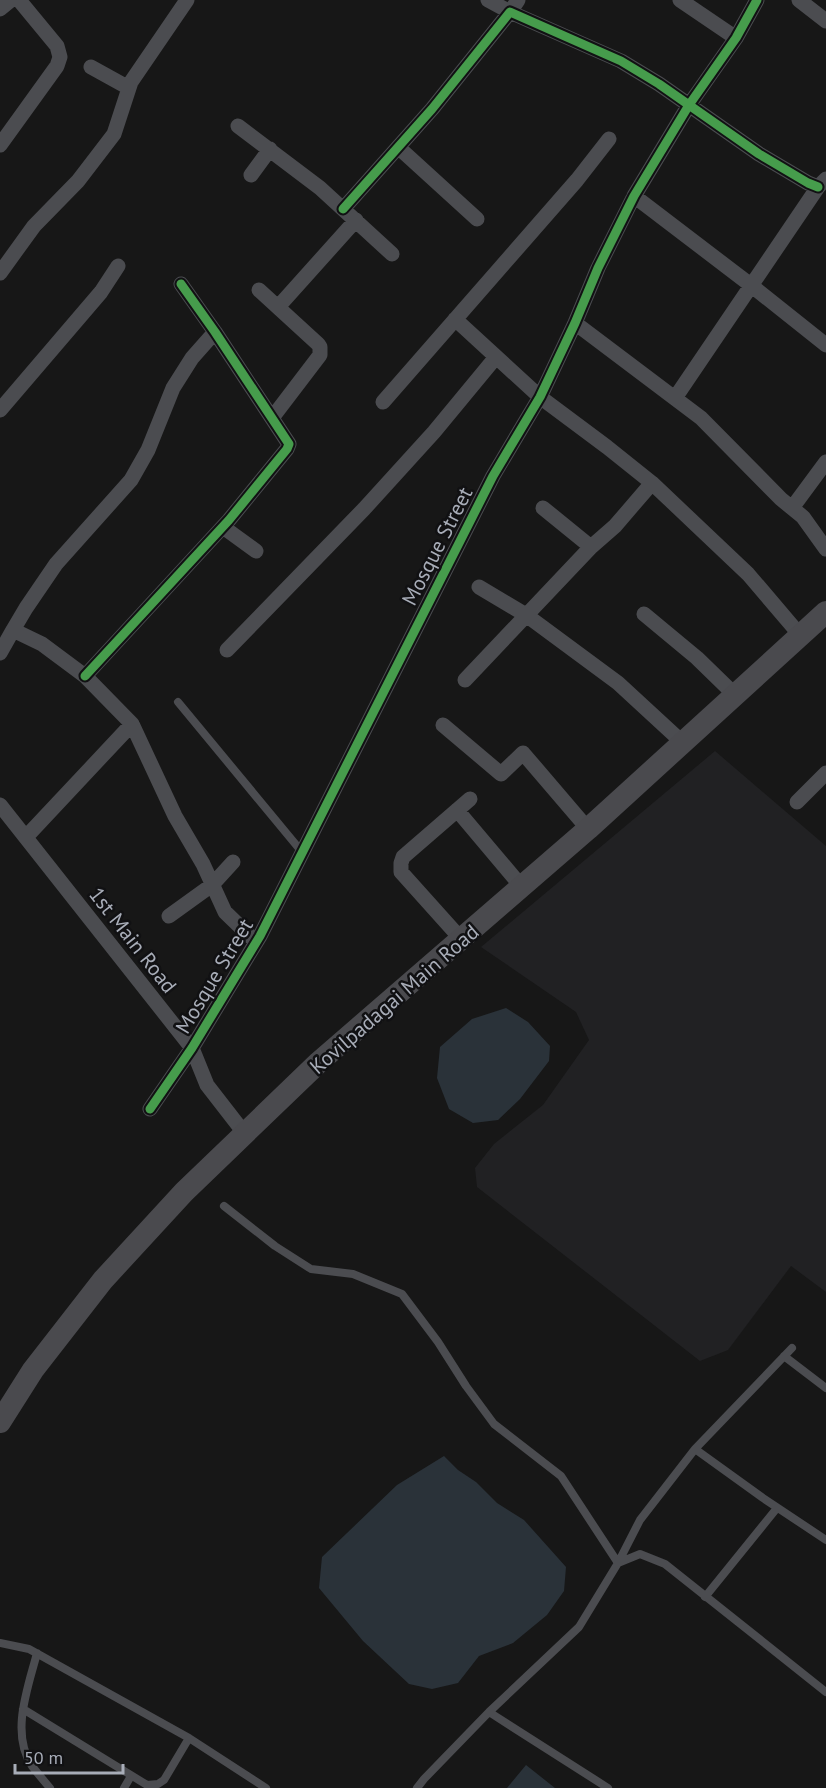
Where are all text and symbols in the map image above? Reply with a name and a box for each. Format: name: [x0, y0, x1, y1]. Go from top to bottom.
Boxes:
street label: Mosque Street: [396, 482, 478, 610]
street label: 1st Main Road: [83, 882, 183, 998]
street label: Mosque Street: [169, 914, 259, 1038]
street label: Kovilpadagai Main Road: [304, 918, 484, 1080]
scale bar: [15, 1737, 123, 1775]
text: 50 m: [24, 1746, 63, 1769]

